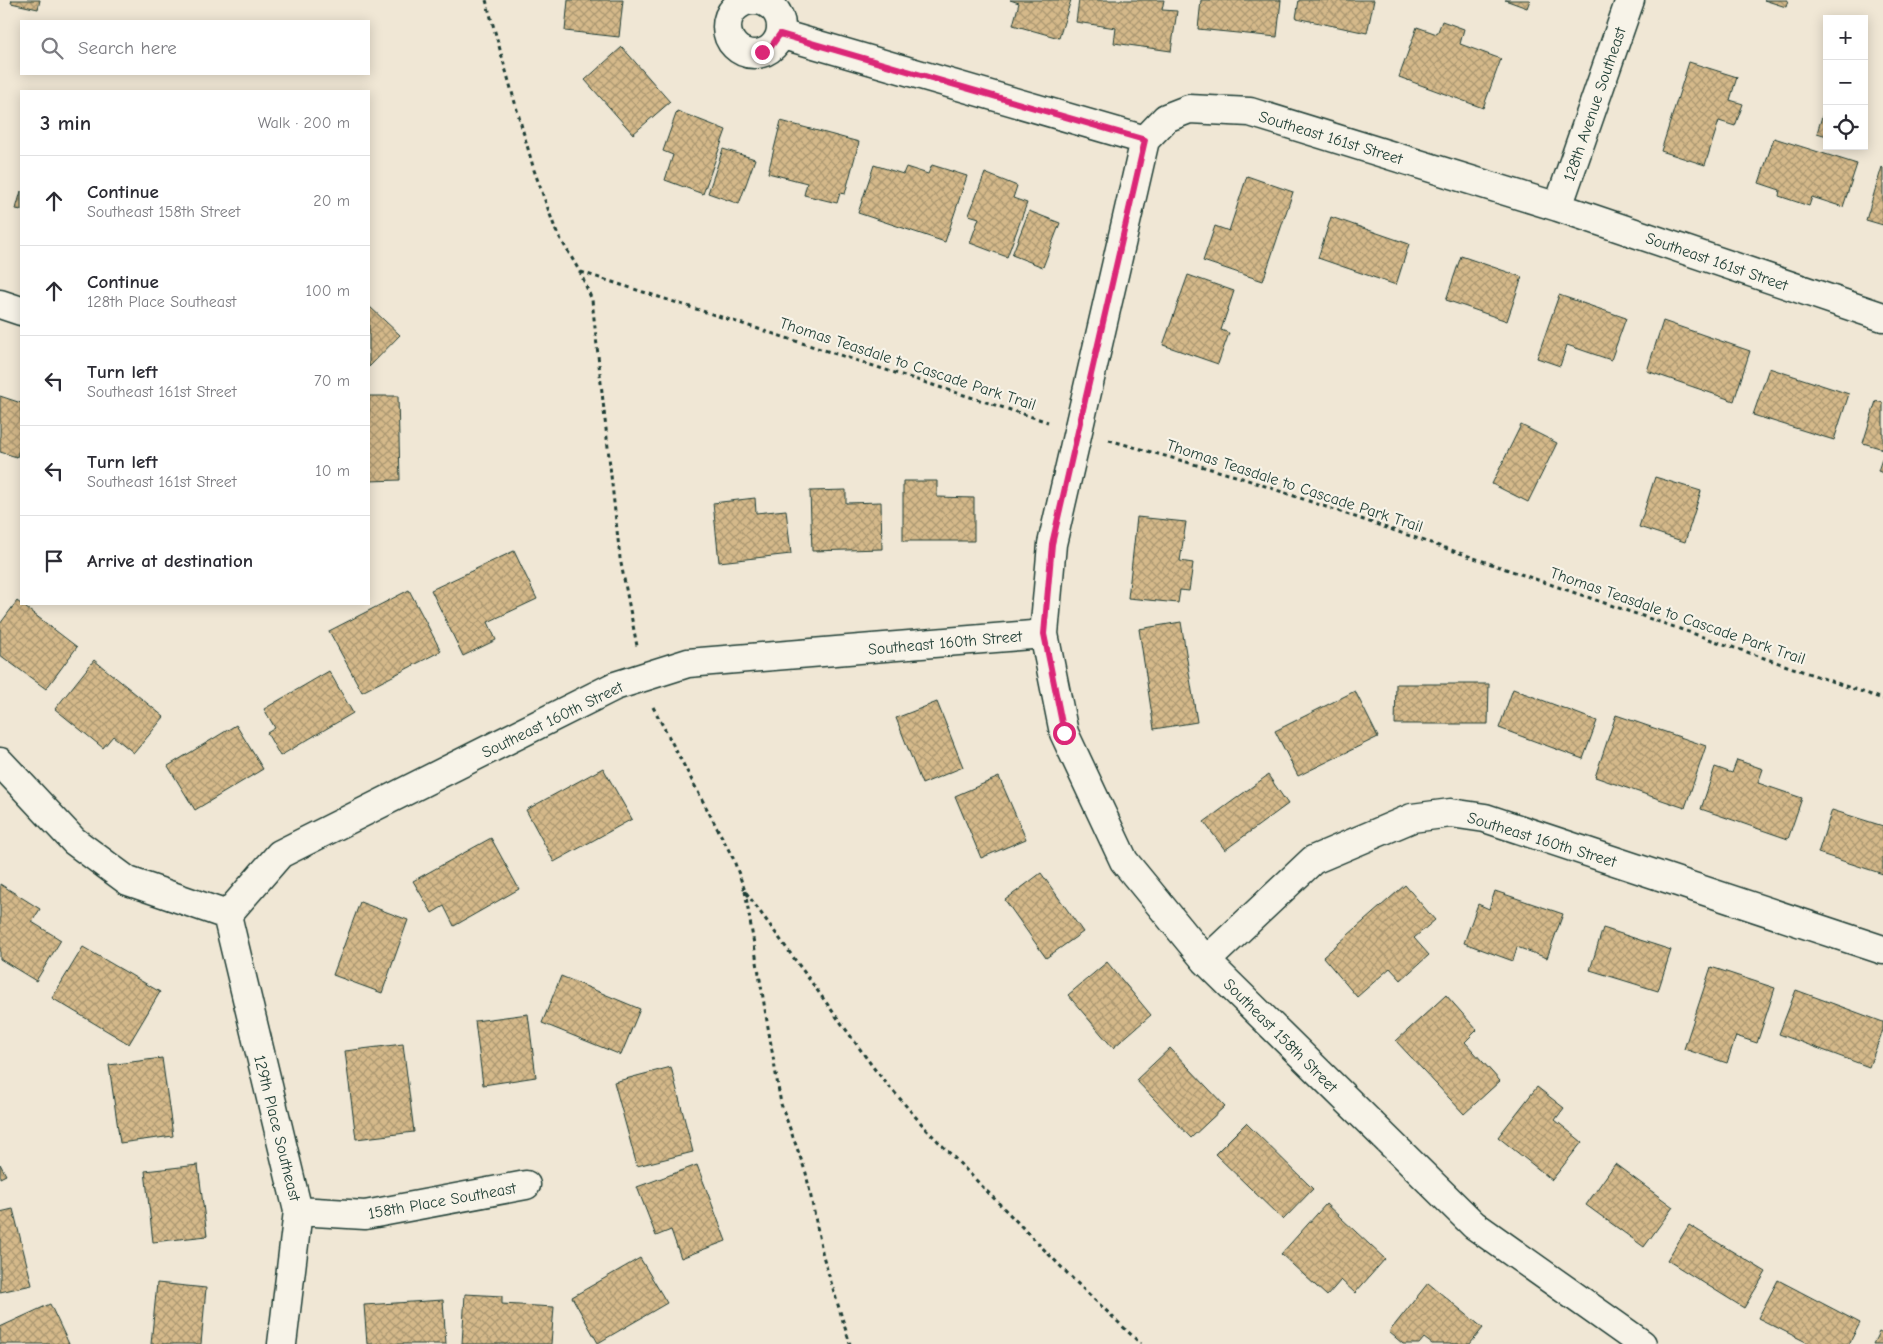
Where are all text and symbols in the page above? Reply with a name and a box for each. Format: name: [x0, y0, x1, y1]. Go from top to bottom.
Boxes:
map controls: [1823, 15, 1868, 150]
button: +: [1823, 15, 1868, 60]
search box: [20, 20, 370, 75]
street label: 128th Avenue Southeast: [1560, 25, 1630, 184]
icon: search: [38, 34, 66, 62]
text: Search here: [78, 37, 177, 59]
route end: [751, 41, 774, 64]
button: −: [1823, 60, 1868, 105]
button: locate: [1823, 105, 1868, 150]
street label: Southeast 161st Street: [1257, 107, 1405, 169]
text: 3 min: [40, 111, 91, 135]
text: Walk · 200 m: [258, 114, 350, 132]
text: Continue: [87, 181, 159, 203]
icon: ahead: [40, 187, 68, 215]
text: 20 m: [313, 192, 350, 210]
text: Southeast 158th Street: [87, 203, 240, 221]
street label: Southeast 161st Street: [1643, 229, 1791, 295]
text: Continue: [87, 271, 159, 293]
icon: ahead: [40, 277, 68, 305]
text: 100 m: [306, 282, 350, 300]
text: 128th Place Southeast: [87, 293, 236, 311]
street label: Thomas Teasdale to Cascade Park Trail: [777, 314, 1038, 414]
text: Turn left: [87, 361, 158, 383]
icon: left: [40, 367, 68, 395]
text: 70 m: [314, 372, 350, 390]
text: Southeast 161st Street: [87, 383, 236, 401]
street label: Thomas Teasdale to Cascade Park Trail: [1164, 436, 1425, 536]
text: Turn left: [87, 451, 158, 473]
icon: left: [40, 457, 68, 485]
text: 10 m: [315, 462, 350, 480]
text: Southeast 161st Street: [87, 473, 236, 491]
icon: arrive: [40, 547, 68, 575]
text: Arrive at destination: [87, 550, 253, 572]
street label: Thomas Teasdale to Cascade Park Trail: [1548, 564, 1808, 668]
street label: Southeast 160th Street: [867, 627, 1023, 659]
street label: Southeast 160th Street: [479, 678, 626, 762]
route start: [1053, 722, 1076, 745]
street label: Southeast 160th Street: [1465, 809, 1619, 871]
street label: Southeast 158th Street: [1220, 975, 1341, 1097]
street label: 129th Place Southeast: [250, 1053, 304, 1203]
street label: 158th Place Southeast: [367, 1179, 518, 1223]

